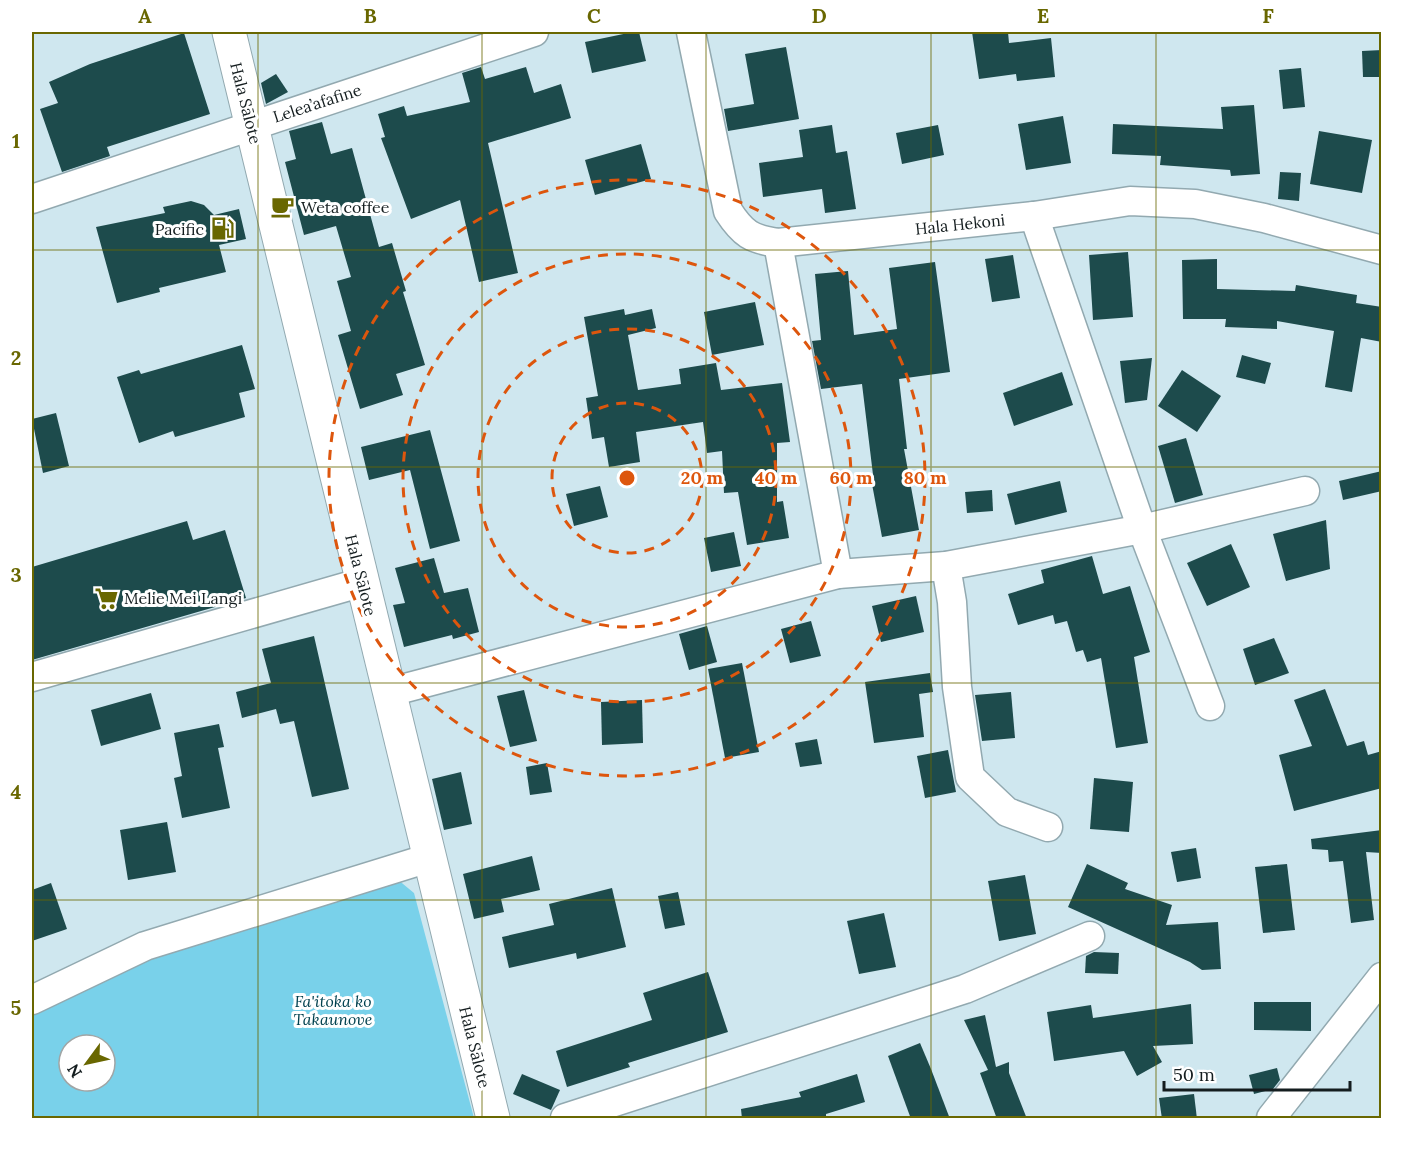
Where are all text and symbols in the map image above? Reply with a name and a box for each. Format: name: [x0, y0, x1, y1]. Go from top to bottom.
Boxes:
text: A: [138, 3, 152, 28]
text: B: [363, 3, 377, 28]
text: C: [587, 3, 601, 28]
text: D: [811, 3, 827, 28]
text: E: [1037, 3, 1049, 28]
text: F: [1262, 3, 1274, 28]
street label: Hala Sālote: [226, 60, 266, 146]
street label: Lelea’afafine: [270, 79, 364, 127]
text: 1: [12, 128, 20, 153]
cafe icon: Weta coffee: [270, 194, 296, 220]
place label: Weta coffee: [301, 197, 390, 217]
street label: Hala Hekoni: [914, 209, 1006, 239]
fuel station icon: Pacific: [209, 216, 235, 242]
place label: Pacific: [155, 219, 204, 239]
text: 2: [11, 345, 21, 370]
text: 20 m: [681, 466, 724, 489]
text: 40 m: [755, 466, 798, 489]
text: 60 m: [829, 466, 873, 489]
text: 80 m: [903, 466, 947, 489]
centre of rings: [617, 468, 637, 488]
street label: Hala Sālote: [341, 532, 381, 618]
text: 3: [10, 562, 22, 587]
supermarket icon: Melie Mei Langi: [93, 585, 119, 611]
place label: Melie Mei Langi: [124, 588, 242, 608]
text: 4: [11, 779, 22, 804]
park label: Fa'itoka ko Takaunove: [294, 991, 373, 1029]
text: 5: [11, 995, 22, 1020]
street label: Hala Sālote: [455, 1004, 495, 1090]
north arrow: [57, 1033, 117, 1093]
scale bar: [1164, 1054, 1350, 1092]
text: N: [63, 1061, 86, 1082]
text: 50 m: [1173, 1063, 1215, 1086]

